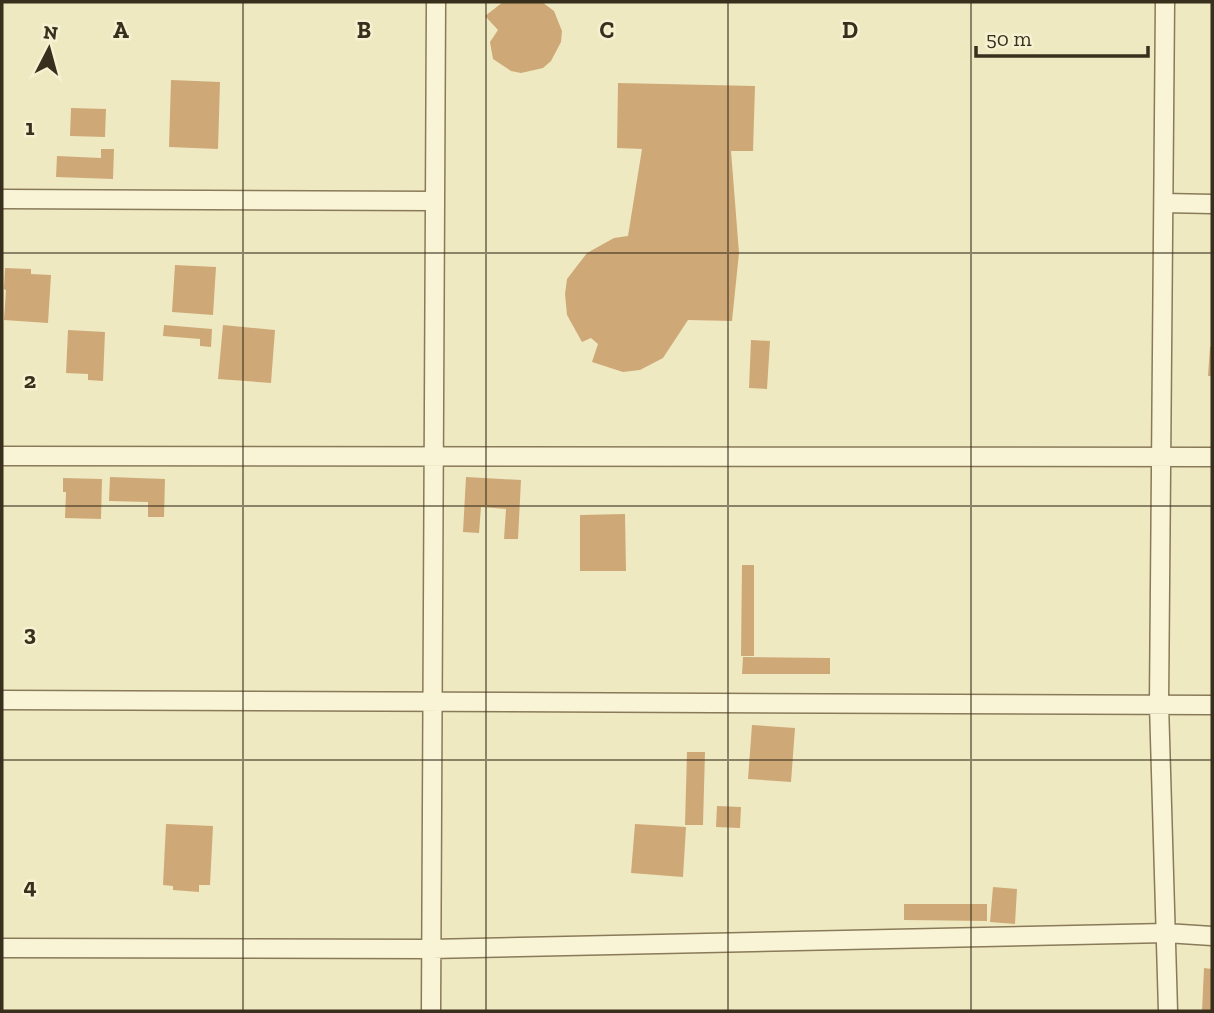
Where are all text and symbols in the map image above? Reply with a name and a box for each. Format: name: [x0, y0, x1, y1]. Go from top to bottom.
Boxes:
north arrow: [14, 14, 84, 84]
scale bar: [976, 14, 1148, 58]
text: A: [113, 16, 129, 44]
text: B: [357, 16, 371, 44]
text: C: [600, 16, 614, 44]
text: D: [842, 16, 858, 44]
text: N: [42, 20, 59, 45]
text: 50 m: [986, 26, 1032, 51]
text: 1: [25, 113, 35, 141]
text: 2: [24, 366, 36, 394]
text: 3: [24, 619, 36, 647]
text: 4: [23, 872, 37, 900]

